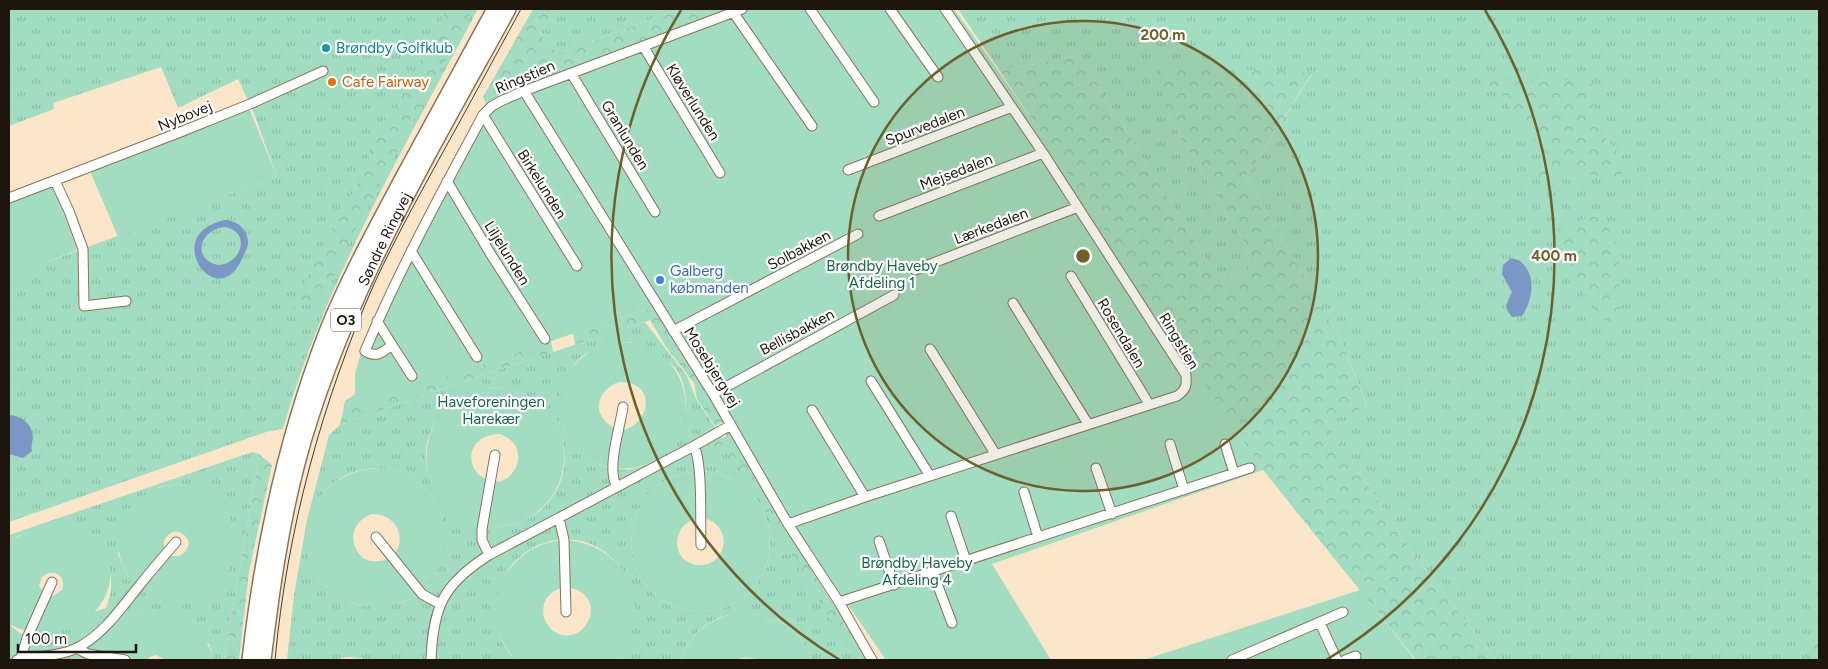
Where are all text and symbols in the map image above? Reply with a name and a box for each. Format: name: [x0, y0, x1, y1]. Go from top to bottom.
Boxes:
text: 200 m: [1141, 26, 1185, 44]
place label: Brøndby Golfklub: [336, 39, 453, 57]
marker: Brøndby Golfklub: [320, 42, 332, 54]
street label: Ringstien: [493, 56, 557, 98]
street label: Kløverlunden: [662, 60, 724, 144]
place label: Cafe Fairway: [342, 73, 429, 91]
marker: Cafe Fairway: [326, 76, 338, 88]
street label: Nybovej: [155, 97, 215, 135]
street label: Granlunden: [597, 97, 653, 173]
street label: Spurvedalen: [883, 103, 967, 149]
street label: Birkelunden: [514, 146, 570, 222]
street label: Mejsedalen: [917, 150, 995, 194]
street label: Søndre Ringvej: [354, 189, 415, 289]
street label: Lærkedalen: [952, 204, 1030, 248]
street label: Liljelunden: [480, 218, 534, 288]
street label: Solbakken: [764, 226, 834, 274]
centre of rings: [1074, 247, 1092, 265]
text: 400 m: [1531, 247, 1577, 265]
park label: Brøndby Haveby Afdeling 1: [826, 257, 938, 292]
place label: Galberg købmanden: [670, 262, 749, 297]
marker: Galberg købmanden: [654, 274, 666, 286]
street label: Rosendalen: [1093, 295, 1149, 371]
street label: Bellisbakken: [757, 305, 837, 359]
road number: O3: [331, 308, 361, 332]
street label: Ringstien: [1155, 309, 1203, 373]
street label: Mosebjergvej: [680, 324, 744, 410]
park label: Haveforeningen Harekær: [437, 393, 545, 428]
park label: Brøndby Haveby Afdeling 4: [861, 554, 973, 589]
scale bar: [18, 622, 135, 654]
text: 100 m: [25, 630, 67, 648]

